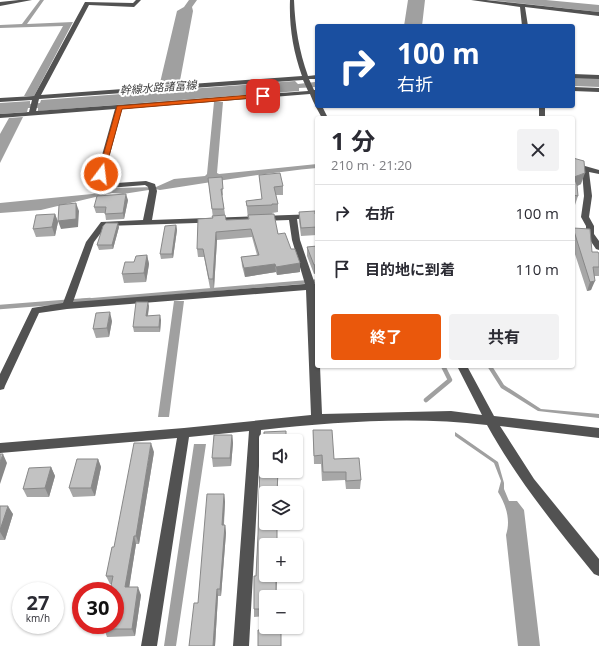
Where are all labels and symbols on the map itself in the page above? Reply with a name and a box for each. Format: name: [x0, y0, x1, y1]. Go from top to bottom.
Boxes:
water label: 幹線水路諸富線: [119, 77, 199, 97]
pin: [246, 79, 280, 113]
position arrow: [80, 153, 122, 195]
speed limit sign: 30: [72, 582, 124, 634]

